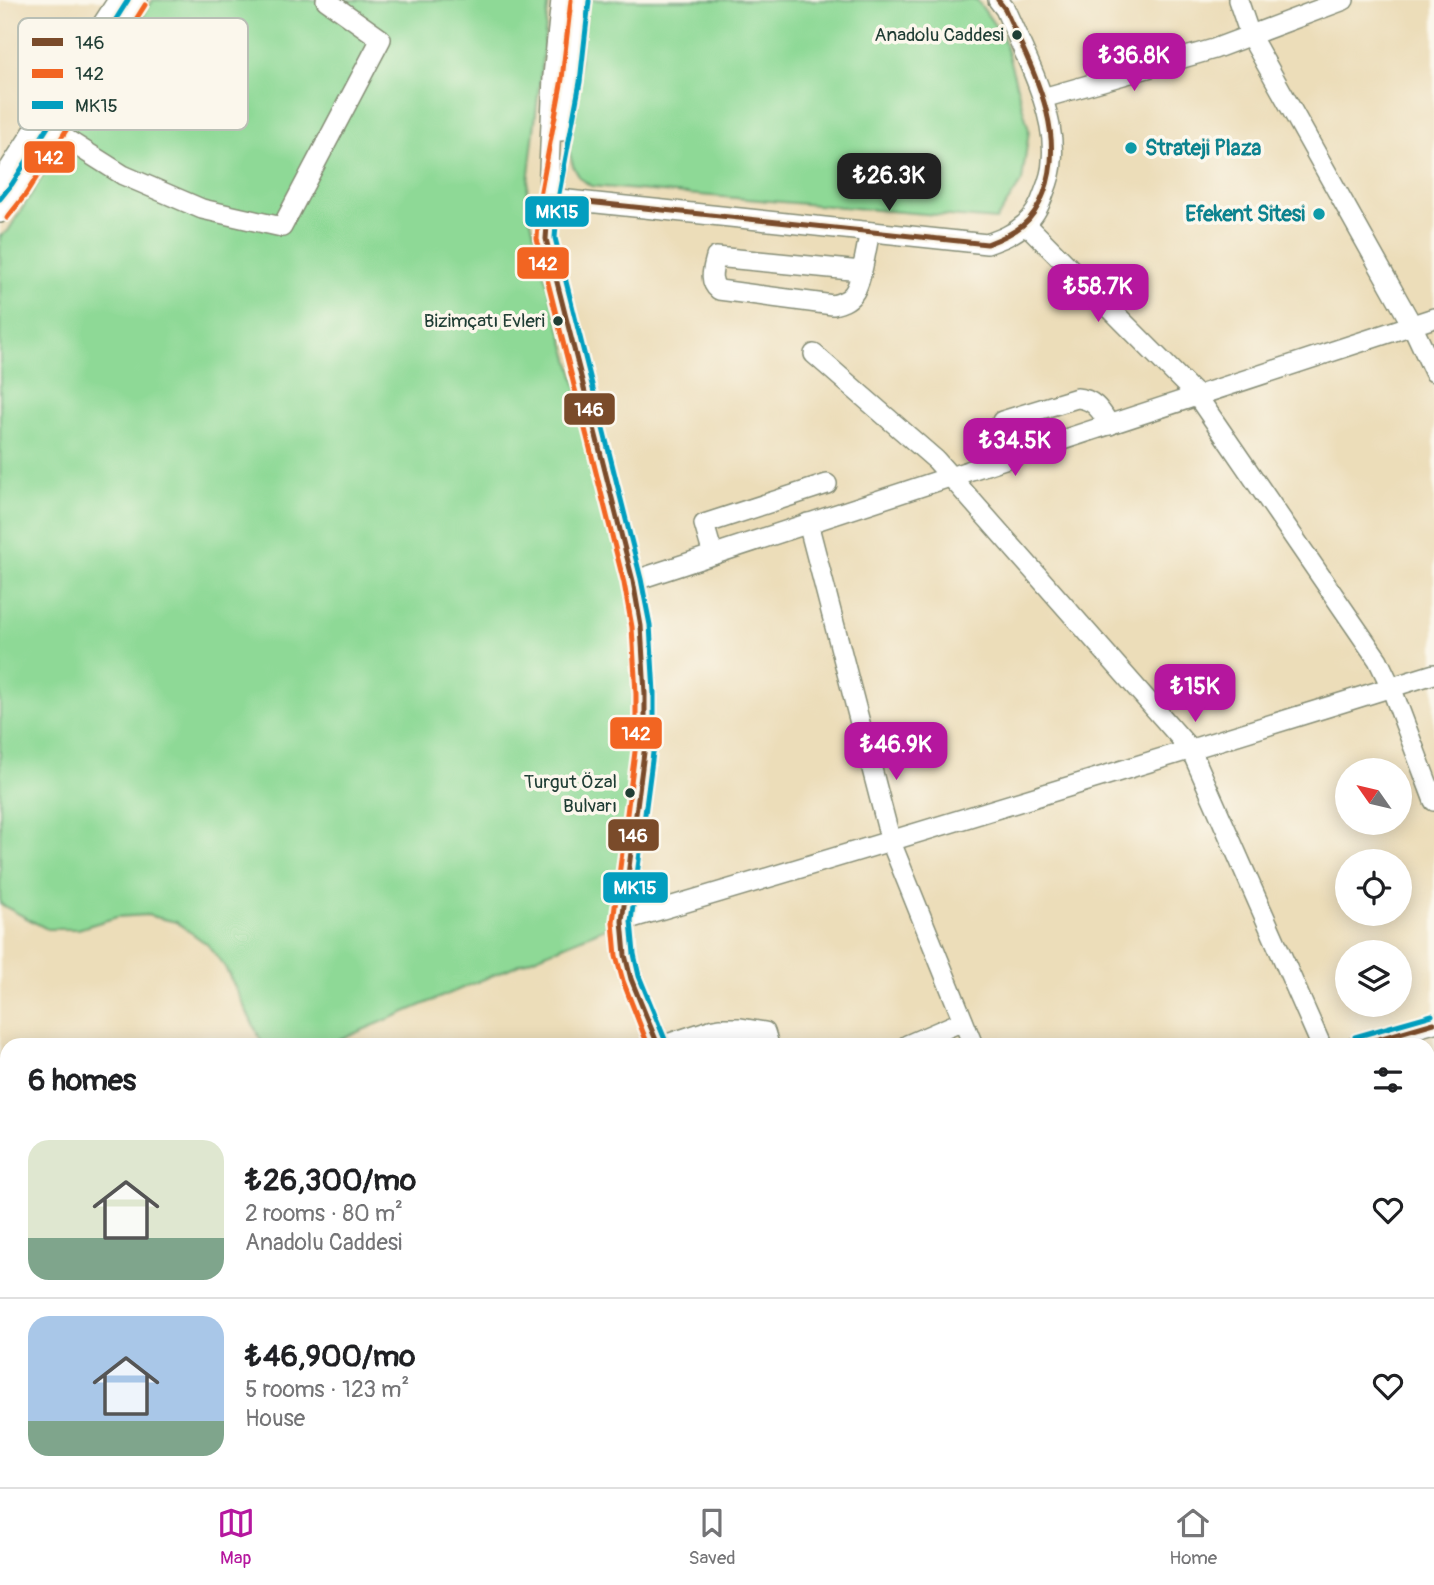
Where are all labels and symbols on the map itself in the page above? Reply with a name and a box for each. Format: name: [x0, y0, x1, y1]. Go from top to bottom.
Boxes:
legend: [18, 18, 248, 130]
place label: Anadolu Caddesi: [874, 23, 1004, 47]
marker: Anadolu Caddesi: [1010, 28, 1024, 42]
text: 146: [75, 31, 105, 55]
pin: ₺36.8K: [1077, 34, 1191, 93]
text: 142: [75, 62, 104, 86]
text: MK15: [75, 94, 118, 118]
place label: Strateji Plaza: [1145, 135, 1262, 162]
line badge: 142: [23, 140, 76, 174]
marker: Strateji Plaza: [1123, 140, 1139, 156]
text: 142: [34, 146, 64, 170]
pin: ₺26.3K: [832, 154, 946, 213]
line badge: MK15: [524, 195, 590, 228]
text: MK15: [536, 200, 578, 224]
place label: Efekent Sitesi: [1185, 201, 1305, 228]
marker: Efekent Sitesi: [1311, 206, 1327, 222]
line badge: 142: [516, 246, 570, 280]
text: 142: [528, 252, 558, 276]
pin: ₺58.7K: [1041, 264, 1155, 324]
place label: Bizimçatı Evleri: [424, 309, 545, 333]
marker: Bizimçatı Evleri: [551, 314, 565, 328]
line badge: 146: [563, 392, 616, 426]
text: 146: [574, 398, 604, 422]
pin: ₺34.5K: [958, 419, 1072, 478]
pin: ₺15K: [1154, 664, 1236, 724]
line badge: 142: [609, 716, 663, 750]
text: 142: [621, 722, 651, 746]
pin: ₺46.9K: [839, 722, 953, 782]
north arrow: [1335, 758, 1412, 835]
place label: Turgut Özal Bulvarı: [524, 770, 617, 818]
marker: Turgut Özal Bulvarı: [623, 786, 637, 800]
line badge: 146: [607, 818, 660, 852]
text: 146: [618, 824, 648, 848]
line badge: MK15: [602, 871, 669, 904]
text: MK15: [614, 876, 656, 900]

